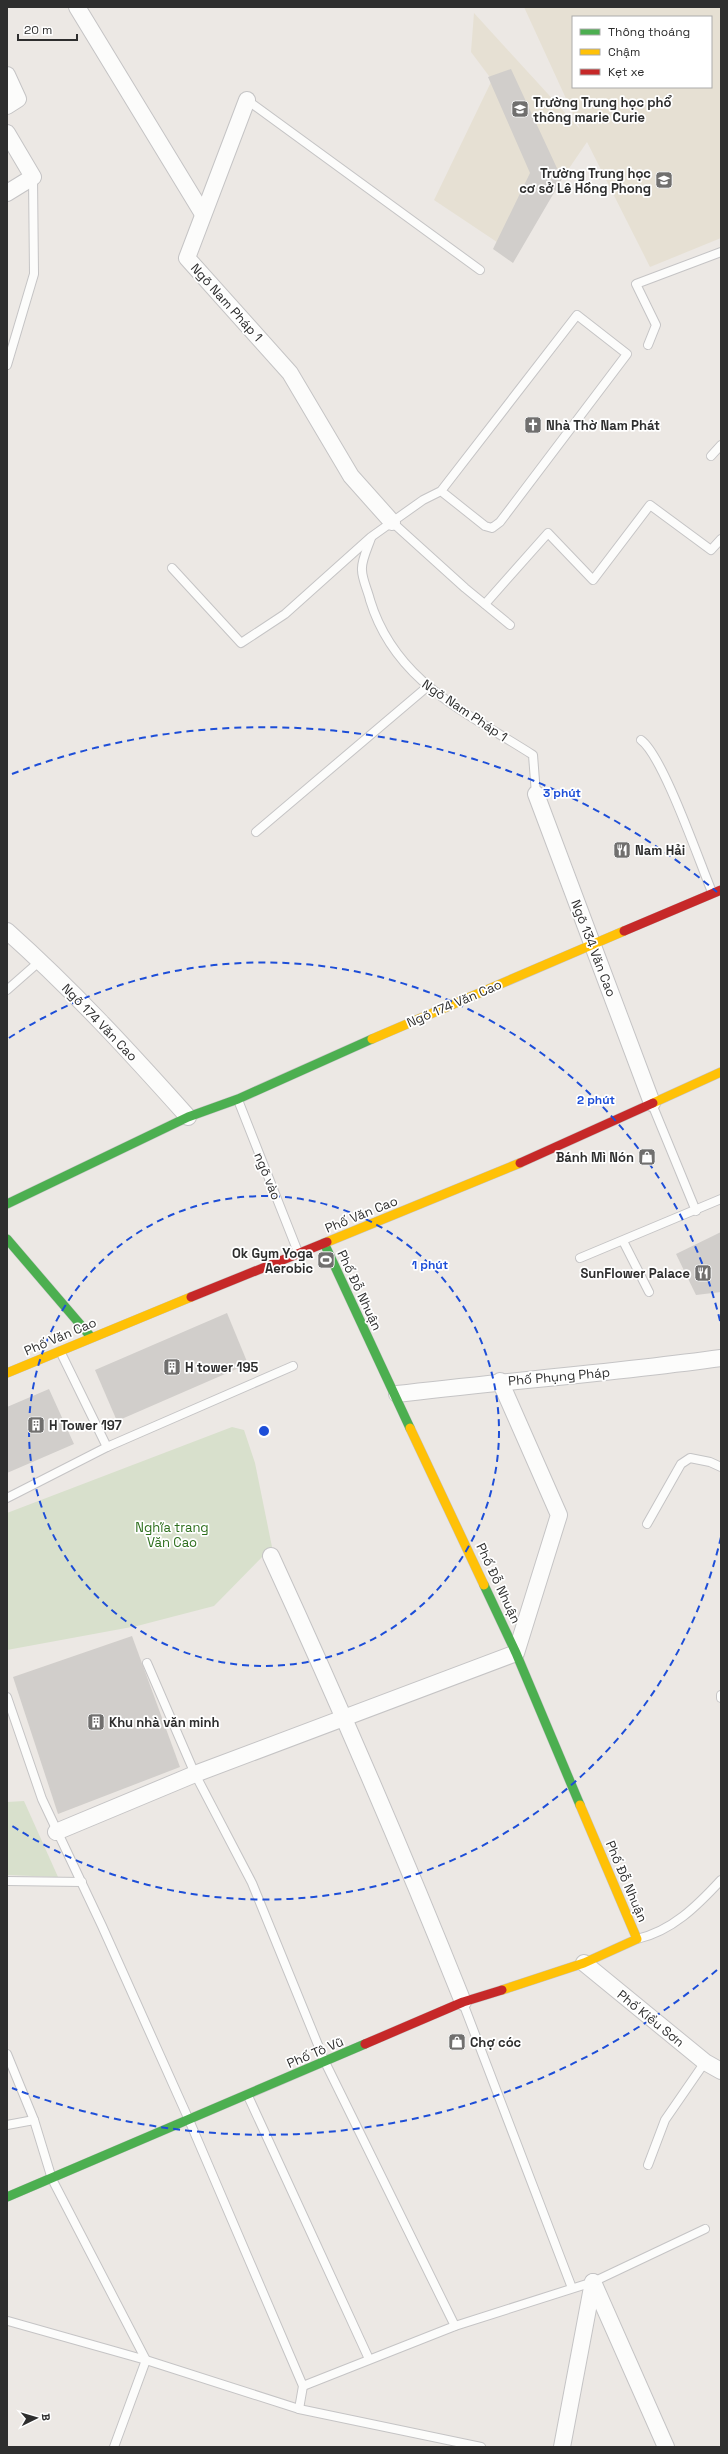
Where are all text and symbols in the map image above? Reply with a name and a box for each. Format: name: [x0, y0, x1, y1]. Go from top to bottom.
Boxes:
scale bar: [18, 16, 77, 42]
legend: [572, 16, 712, 88]
text: 20 m: [24, 22, 52, 38]
text: Thông thoáng: [608, 24, 690, 40]
text: Chậm: [608, 44, 640, 60]
text: Kẹt xe: [608, 64, 644, 80]
place label: Trường Trung học phổ thông marie Curie: [533, 94, 673, 126]
school or university icon: Trường Trung học phổ thông marie Curie: [510, 99, 530, 119]
place label: Trường Trung học cơ sở Lê Hồng Phong: [519, 165, 651, 197]
school or university icon: Trường Trung học cơ sở Lê Hồng Phong: [654, 170, 674, 190]
street label: Ngõ Nam Pháp 1: [187, 260, 266, 345]
church icon: Nhà Thờ Nam Phát: [523, 415, 543, 435]
place label: Nhà Thờ Nam Phát: [546, 417, 660, 434]
street label: Ngõ Nam Pháp 1: [419, 676, 511, 745]
text: 3 phút: [543, 785, 581, 801]
restaurant icon: Nam Hải: [612, 840, 632, 860]
place label: Nam Hải: [635, 842, 685, 859]
street label: Ngõ 134 Văn Cao: [567, 897, 620, 999]
street label: Ngõ 174 Văn Cao: [404, 976, 504, 1031]
street label: Ngõ 174 Văn Cao: [58, 980, 141, 1065]
text: 2 phút: [577, 1092, 615, 1108]
shop icon: Bánh Mì Nón: [637, 1147, 657, 1167]
place label: Bánh Mì Nón: [556, 1149, 634, 1166]
street label: ngõ vào: [250, 1150, 285, 1202]
street label: Phố Văn Cao: [322, 1192, 400, 1237]
place label: Ok Gym Yoga Aerobic: [232, 1245, 313, 1277]
street label: Phố Đỗ Nhuận: [333, 1247, 386, 1333]
sports icon: Ok Gym Yoga Aerobic: [316, 1250, 336, 1270]
text: 1 phút: [412, 1257, 448, 1273]
restaurant icon: SunFlower Palace: [693, 1263, 713, 1283]
place label: SunFlower Palace: [580, 1265, 690, 1282]
street label: Phố Văn Cao: [21, 1314, 99, 1359]
building icon: H tower 195: [162, 1357, 182, 1377]
place label: H tower 195: [185, 1359, 258, 1376]
street label: Phố Phụng Pháp: [507, 1364, 611, 1389]
building icon: H Tower 197: [26, 1415, 46, 1435]
place label: H Tower 197: [49, 1417, 122, 1434]
centre of rings: [257, 1424, 271, 1438]
park label: Nghĩa trang Văn Cao: [135, 1519, 209, 1551]
street label: Phố Đỗ Nhuận: [472, 1540, 525, 1626]
building icon: Khu nhà văn minh: [86, 1712, 106, 1732]
place label: Khu nhà văn minh: [109, 1714, 220, 1731]
street label: Phố Đỗ Nhuận: [602, 1838, 651, 1925]
street label: Phố Kiều Sơn: [614, 1986, 688, 2051]
shop icon: Chợ cóc: [447, 2032, 467, 2052]
street label: Phố Tô Vũ: [284, 2033, 346, 2072]
place label: Chợ cóc: [470, 2034, 522, 2051]
north arrow: [16, 2398, 56, 2438]
text: B: [39, 2413, 53, 2421]

